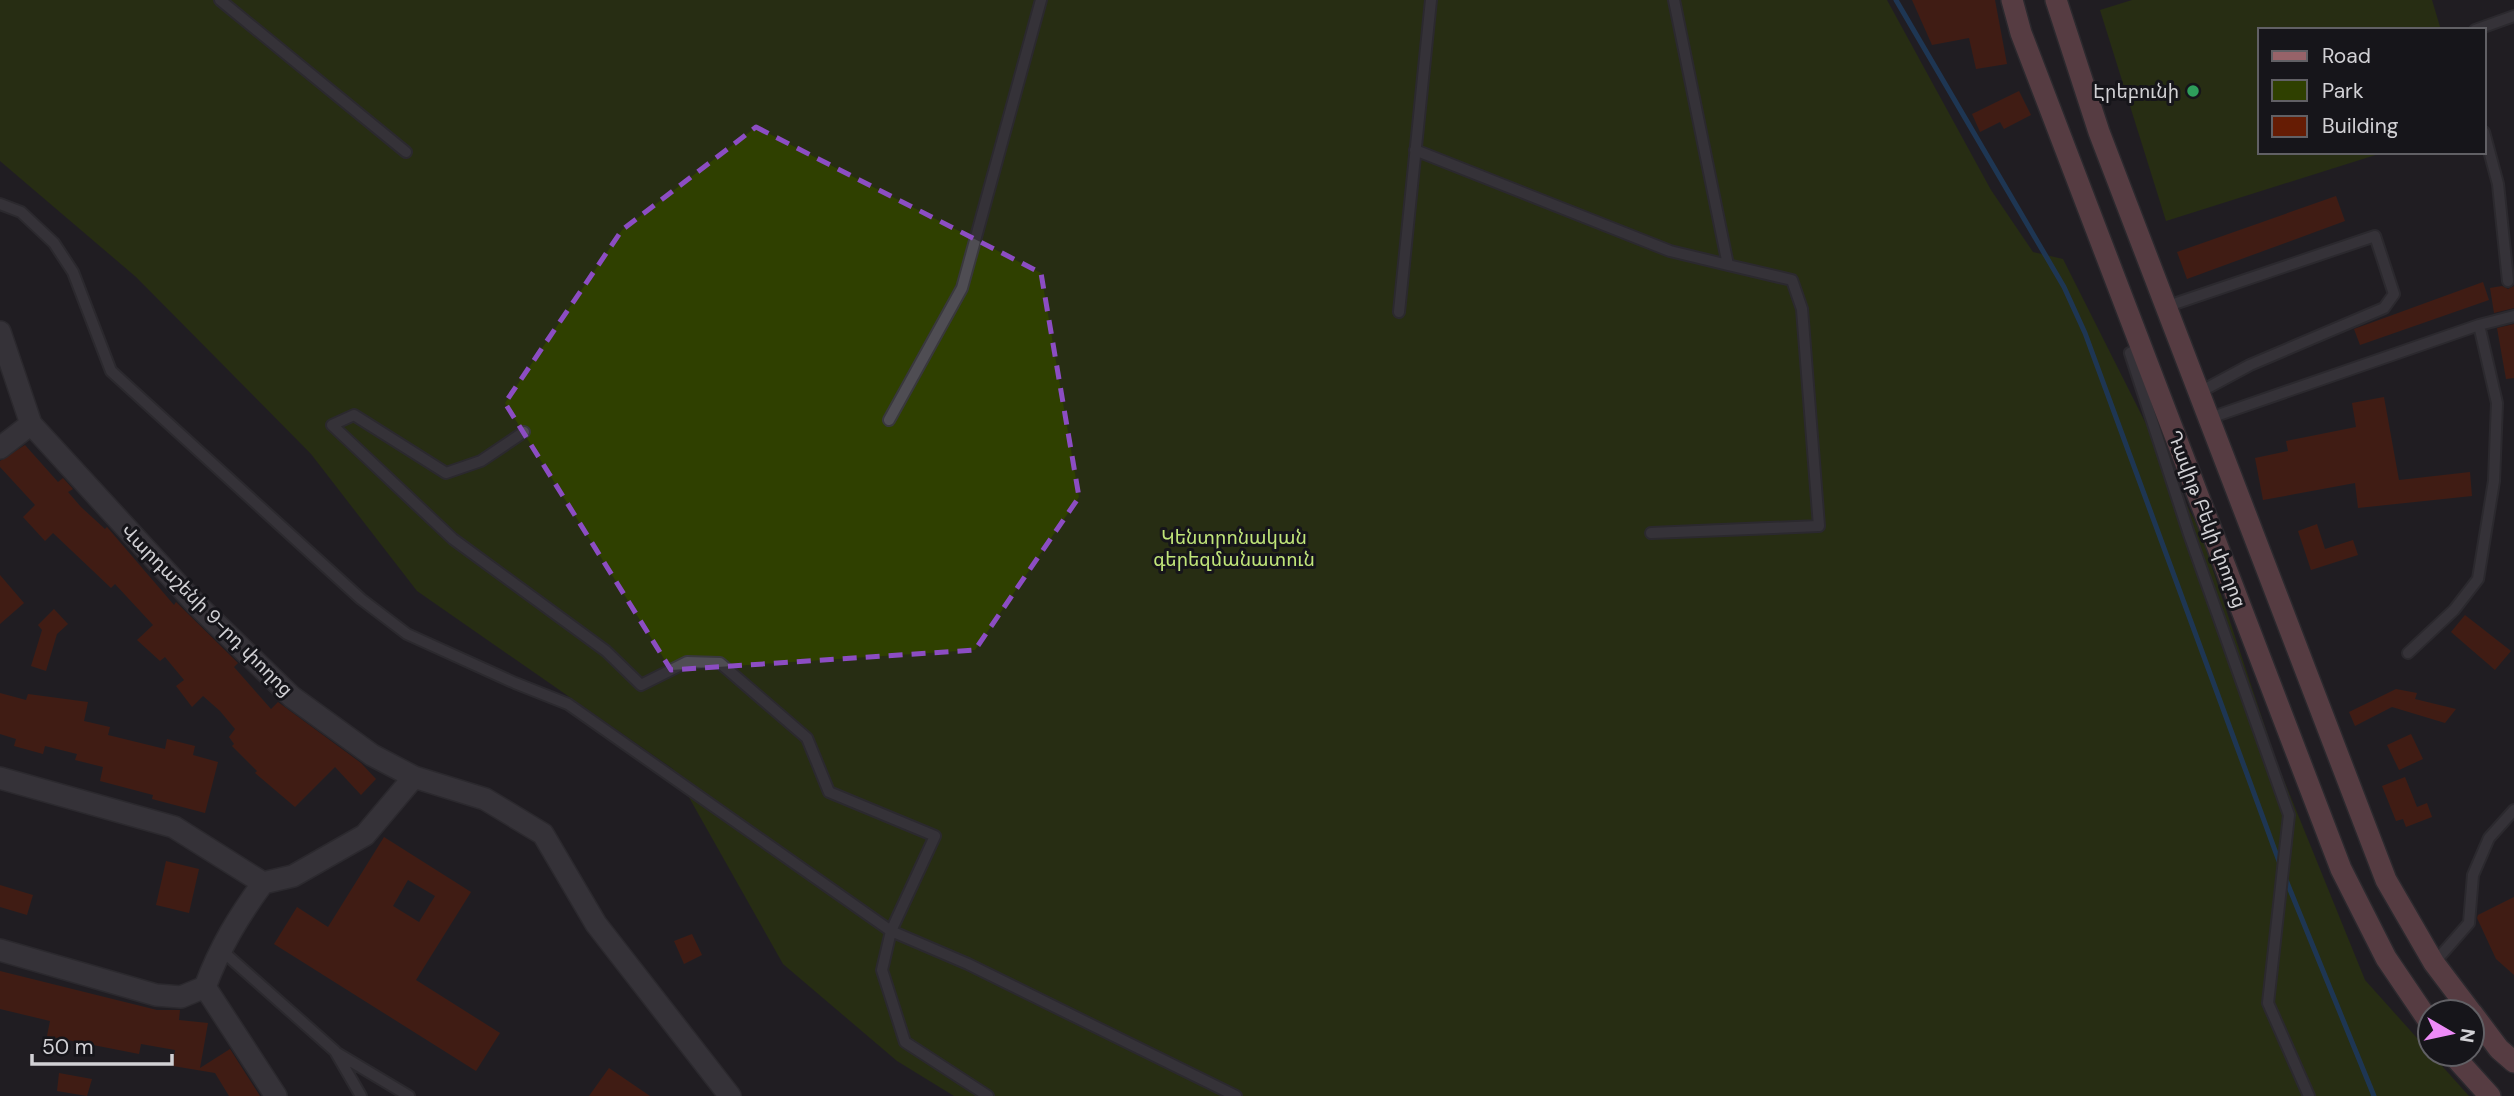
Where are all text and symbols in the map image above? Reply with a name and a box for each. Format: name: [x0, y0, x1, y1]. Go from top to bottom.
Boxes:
legend: [2258, 28, 2486, 154]
text: Road: [2322, 42, 2371, 70]
text: Park: [2322, 77, 2364, 105]
place label: Էրեբունի: [2093, 79, 2179, 104]
marker: Էրեբունի: [2185, 83, 2201, 99]
text: Building: [2322, 112, 2399, 140]
street label: Դավիթ Բեկի փողոց: [2162, 427, 2252, 611]
street label: Վարդաշենի 9-րդ փողոց: [115, 518, 299, 702]
park label: Կենտրոնական գերեզմանատուն: [1153, 525, 1315, 572]
north arrow: [2416, 998, 2486, 1068]
scale bar: [32, 1023, 172, 1066]
text: N: [2454, 1027, 2481, 1044]
text: 50 m: [42, 1033, 93, 1061]

